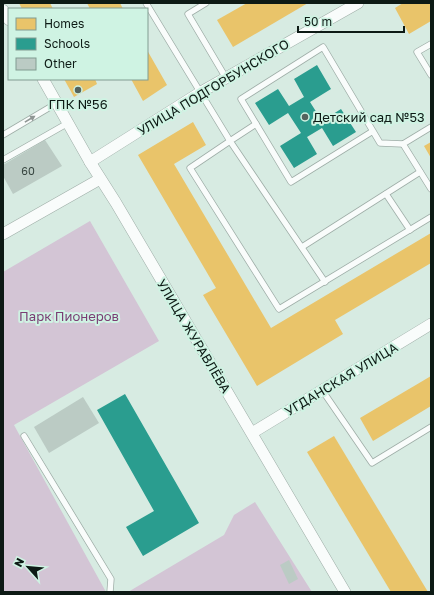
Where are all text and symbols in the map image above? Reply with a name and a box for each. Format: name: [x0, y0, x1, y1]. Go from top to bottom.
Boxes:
legend: [8, 8, 148, 80]
scale bar: [298, 8, 404, 34]
text: 50 m: [304, 14, 332, 29]
text: Homes: [44, 16, 84, 31]
street label: УЛИЦА ПОДГОРБУНСКОГО: [134, 35, 292, 139]
text: Schools: [44, 36, 90, 51]
text: Other: [44, 56, 77, 71]
marker: ГПК №56: [73, 85, 83, 95]
place label: ГПК №56: [48, 96, 108, 112]
place label: Детский сад №53: [313, 109, 425, 125]
marker: Детский сад №53: [300, 112, 310, 122]
one-way arrow: [25, 115, 35, 123]
house number: 60: [21, 164, 35, 177]
street label: УЛИЦА ЖУРАВЛЁВА: [154, 276, 234, 396]
park label: Парк Пионеров: [19, 308, 119, 324]
street label: УГДАНСКАЯ УЛИЦА: [282, 339, 401, 419]
north arrow: [8, 547, 48, 587]
text: N: [11, 556, 26, 569]

